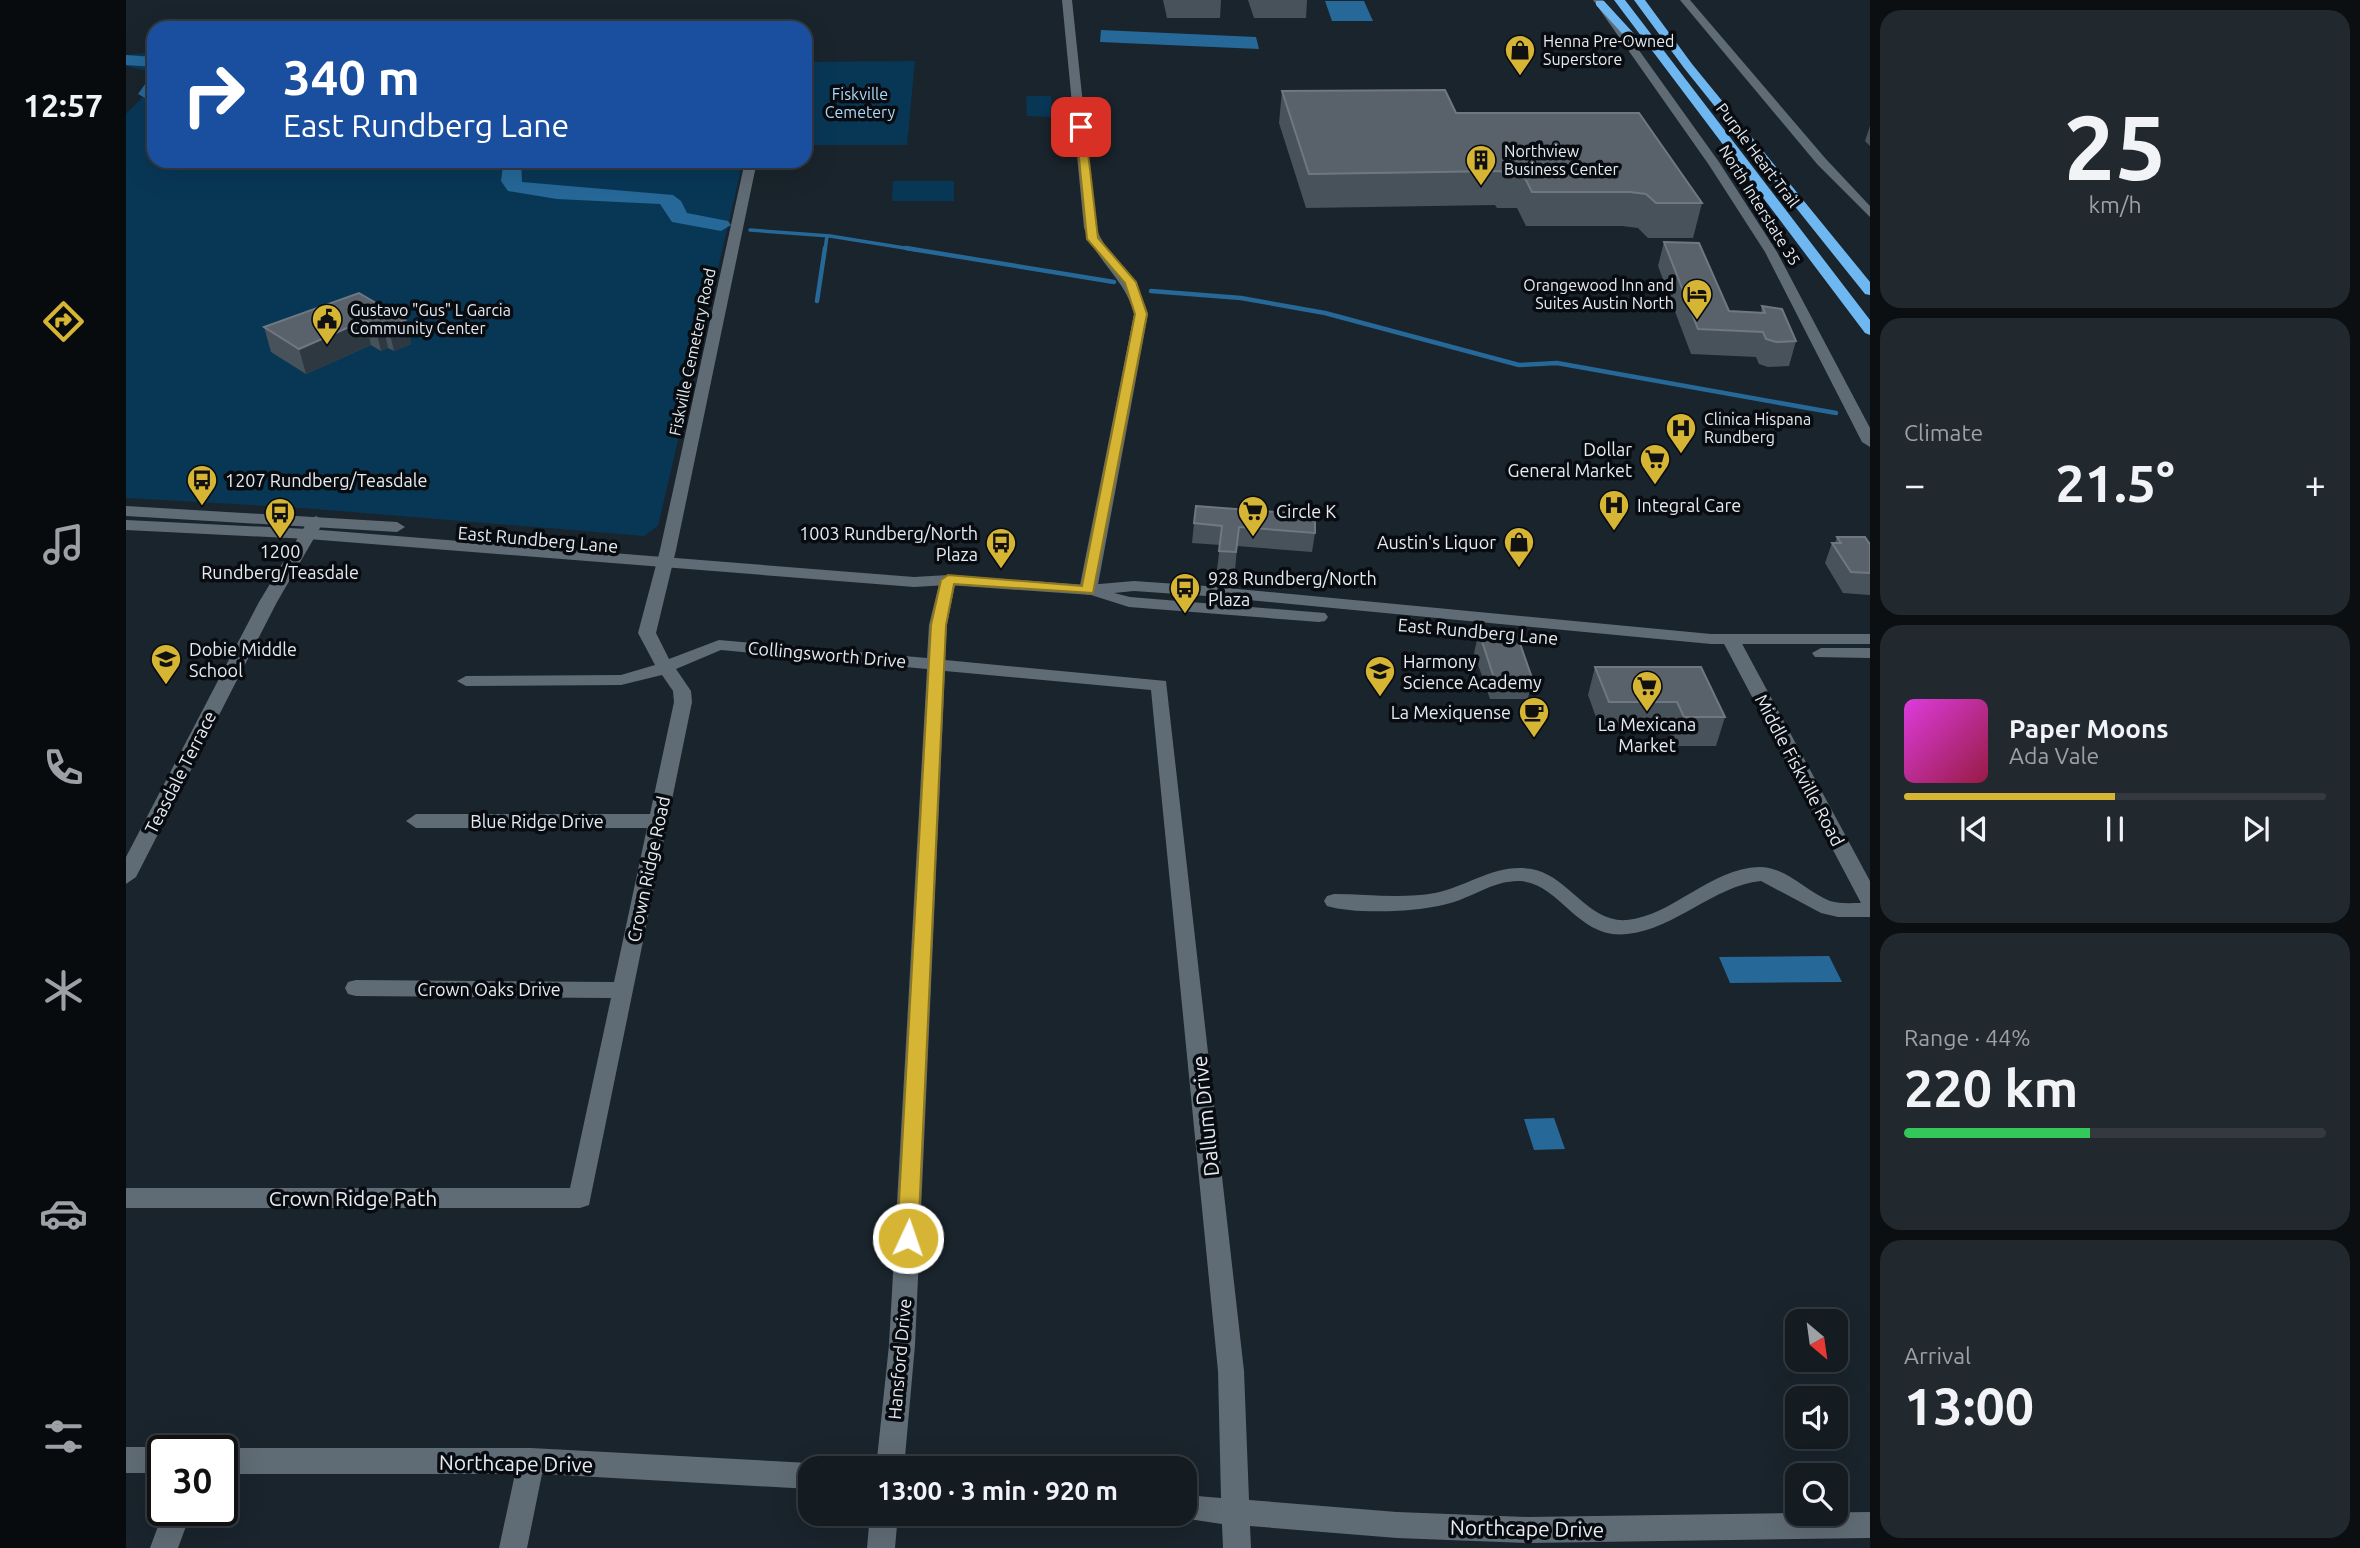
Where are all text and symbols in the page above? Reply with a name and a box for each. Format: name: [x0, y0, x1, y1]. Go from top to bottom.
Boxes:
place label: Henna Pre-Owned Superstore: [1543, 32, 1674, 68]
shop icon: Henna Pre-Owned Superstore: [1503, 33, 1537, 77]
icon: right: [168, 49, 259, 140]
text: 340 m: [283, 49, 420, 104]
park label: Fiskville Cemetery: [825, 85, 896, 121]
text: 12:57: [23, 87, 103, 123]
text: 25: [2064, 95, 2166, 197]
pin: [1051, 97, 1111, 157]
street label: Purple Heart Trail: [1713, 99, 1803, 211]
text: East Rundberg Lane: [283, 107, 569, 143]
icon: arrive: [1062, 108, 1100, 146]
street label: North Interstate 35: [1716, 141, 1804, 269]
place label: Northview Business Center: [1504, 142, 1619, 178]
building icon: Northview Business Center: [1464, 143, 1498, 187]
text: km/h: [2088, 192, 2142, 217]
street label: Fiskville Cemetery Road: [665, 267, 719, 437]
place label: Orangewood Inn and Suites Austin North: [1523, 276, 1674, 312]
hotel icon: Orangewood Inn and Suites Austin North: [1680, 277, 1714, 321]
icon: directions: [39, 297, 88, 346]
place label: Gustavo "Gus" L Garcia Community Center: [350, 301, 511, 337]
public building icon: Gustavo "Gus" L Garcia Community Center: [310, 302, 344, 346]
place label: Clinica Hispana Rundberg: [1704, 410, 1811, 446]
hospital icon: Clinica Hispana Rundberg: [1664, 411, 1698, 455]
text: Climate: [1904, 420, 1983, 445]
place label: Dollar General Market: [1508, 439, 1632, 480]
supermarket icon: Dollar General Market: [1638, 442, 1672, 486]
text: 21.5°: [2055, 454, 2175, 512]
bus stop icon: 1207 Rundberg/Teasdale: [185, 463, 219, 507]
text: −: [1904, 463, 1925, 505]
text: +: [2305, 463, 2326, 505]
place label: 1207 Rundberg/Teasdale: [225, 470, 427, 490]
hospital icon: Integral Care: [1597, 488, 1631, 532]
supermarket icon: Circle K: [1236, 494, 1270, 538]
place label: Integral Care: [1637, 495, 1741, 515]
bus stop icon: 1200 Rundberg/Teasdale: [263, 496, 297, 540]
place label: Circle K: [1276, 501, 1336, 521]
icon: music: [39, 520, 88, 569]
street label: East Rundberg Lane: [457, 522, 619, 556]
place label: 1003 Rundberg/North Plaza: [799, 523, 978, 564]
shop icon: Austin's Liquor: [1502, 525, 1536, 569]
bus stop icon: 1003 Rundberg/North Plaza: [984, 526, 1018, 570]
place label: Austin's Liquor: [1377, 532, 1496, 552]
place label: 1200 Rundberg/Teasdale: [201, 541, 359, 582]
place label: 928 Rundberg/North Plaza: [1208, 568, 1377, 609]
bus stop icon: 928 Rundberg/North Plaza: [1168, 571, 1202, 615]
street label: East Rundberg Lane: [1397, 614, 1559, 648]
street label: Collingsworth Drive: [747, 637, 907, 671]
place label: Dobie Middle School: [189, 639, 297, 680]
school or university icon: Dobie Middle School: [149, 642, 183, 686]
place label: Harmony Science Academy: [1403, 651, 1542, 692]
school or university icon: Harmony Science Academy: [1363, 654, 1397, 698]
supermarket icon: La Mexicana Market: [1630, 669, 1664, 713]
street label: Middle Fiskville Road: [1752, 691, 1848, 849]
cafe icon: La Mexiquense: [1517, 695, 1551, 739]
place label: La Mexiquense: [1391, 702, 1511, 722]
street label: Teasdale Terrace: [140, 707, 220, 837]
place label: La Mexicana Market: [1598, 714, 1696, 755]
text: Paper Moons: [2009, 714, 2168, 743]
icon: phone: [39, 743, 88, 792]
text: Ada Vale: [2009, 743, 2099, 768]
street label: Crown Ridge Road: [623, 794, 673, 944]
icon: previous: [1955, 810, 1993, 848]
icon: pause: [2096, 810, 2134, 848]
icon: next: [2237, 810, 2275, 848]
street label: Blue Ridge Drive: [470, 811, 604, 831]
icon: climate: [39, 966, 88, 1015]
street label: Crown Oaks Drive: [417, 979, 561, 999]
text: Range · 44%: [1904, 1025, 2031, 1050]
street label: Dallum Drive: [1187, 1054, 1223, 1178]
text: 220 km: [1904, 1059, 2078, 1117]
street label: Crown Ridge Path: [269, 1186, 437, 1210]
icon: car: [39, 1189, 88, 1238]
position arrow: [871, 1201, 945, 1275]
street label: Hansford Drive: [884, 1298, 914, 1420]
north arrow: [1785, 1309, 1848, 1372]
map controls: [1785, 1309, 1848, 1526]
text: Arrival: [1904, 1343, 1971, 1368]
text: 13:00: [1904, 1377, 2034, 1435]
button: sound: [1785, 1386, 1848, 1449]
icon: filters: [39, 1412, 88, 1461]
speed limit sign: 30: [147, 1435, 238, 1526]
street label: Northcape Drive: [439, 1450, 593, 1476]
button: search: [1785, 1463, 1848, 1526]
text: 13:00 · 3 min · 920 m: [877, 1476, 1118, 1505]
street label: Northcape Drive: [1450, 1515, 1604, 1541]

